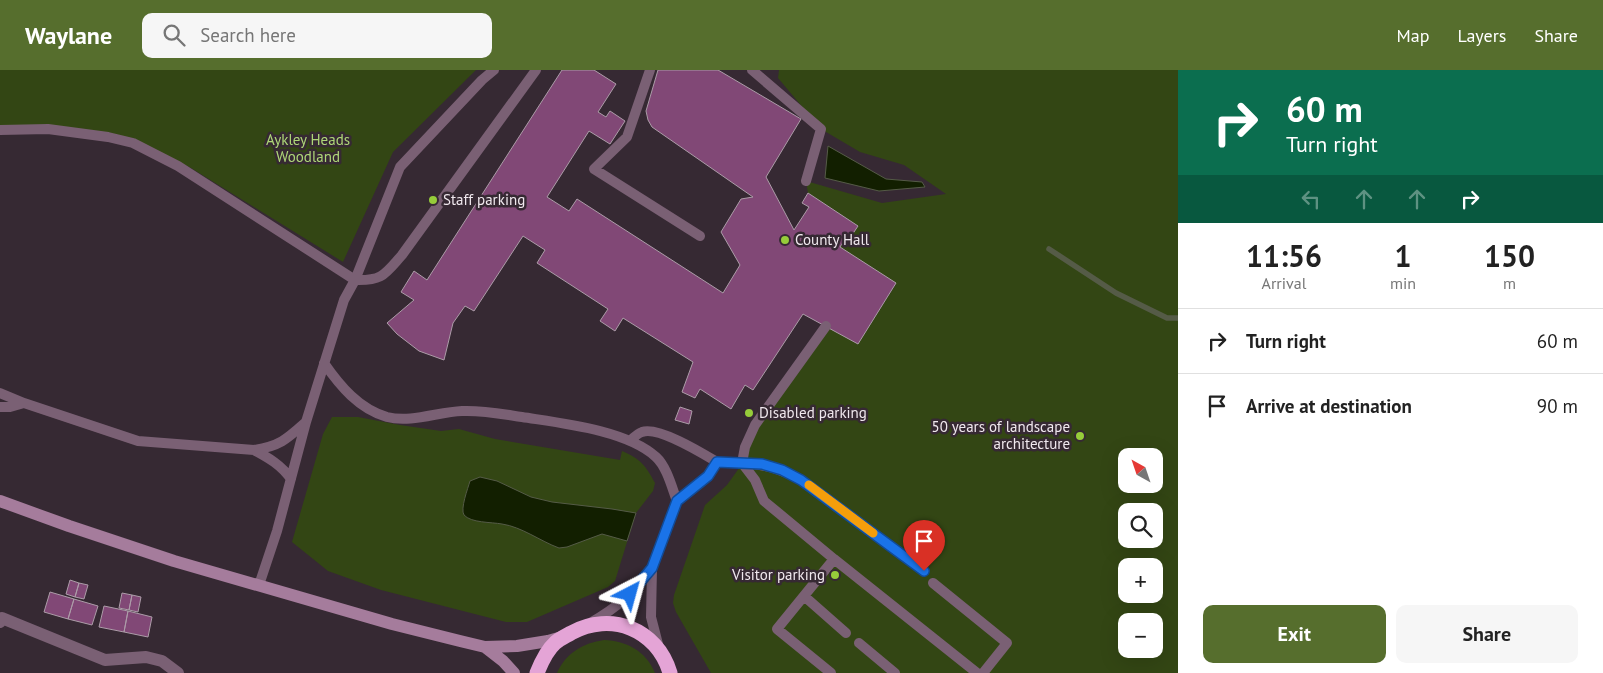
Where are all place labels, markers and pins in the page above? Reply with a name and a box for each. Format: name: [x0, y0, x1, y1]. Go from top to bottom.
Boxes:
place label: Staff parking: [443, 190, 525, 209]
marker: Staff parking: [427, 194, 439, 206]
place label: County Hall: [795, 230, 870, 249]
marker: County Hall: [779, 234, 791, 246]
place label: Disabled parking: [759, 403, 867, 422]
marker: Disabled parking: [743, 407, 755, 419]
place label: 50 years of landscape architecture: [932, 417, 1070, 453]
marker: 50 years of landscape architecture: [1074, 430, 1086, 442]
pin: [903, 520, 945, 571]
place label: Visitor parking: [731, 565, 825, 584]
marker: Visitor parking: [829, 569, 841, 581]

